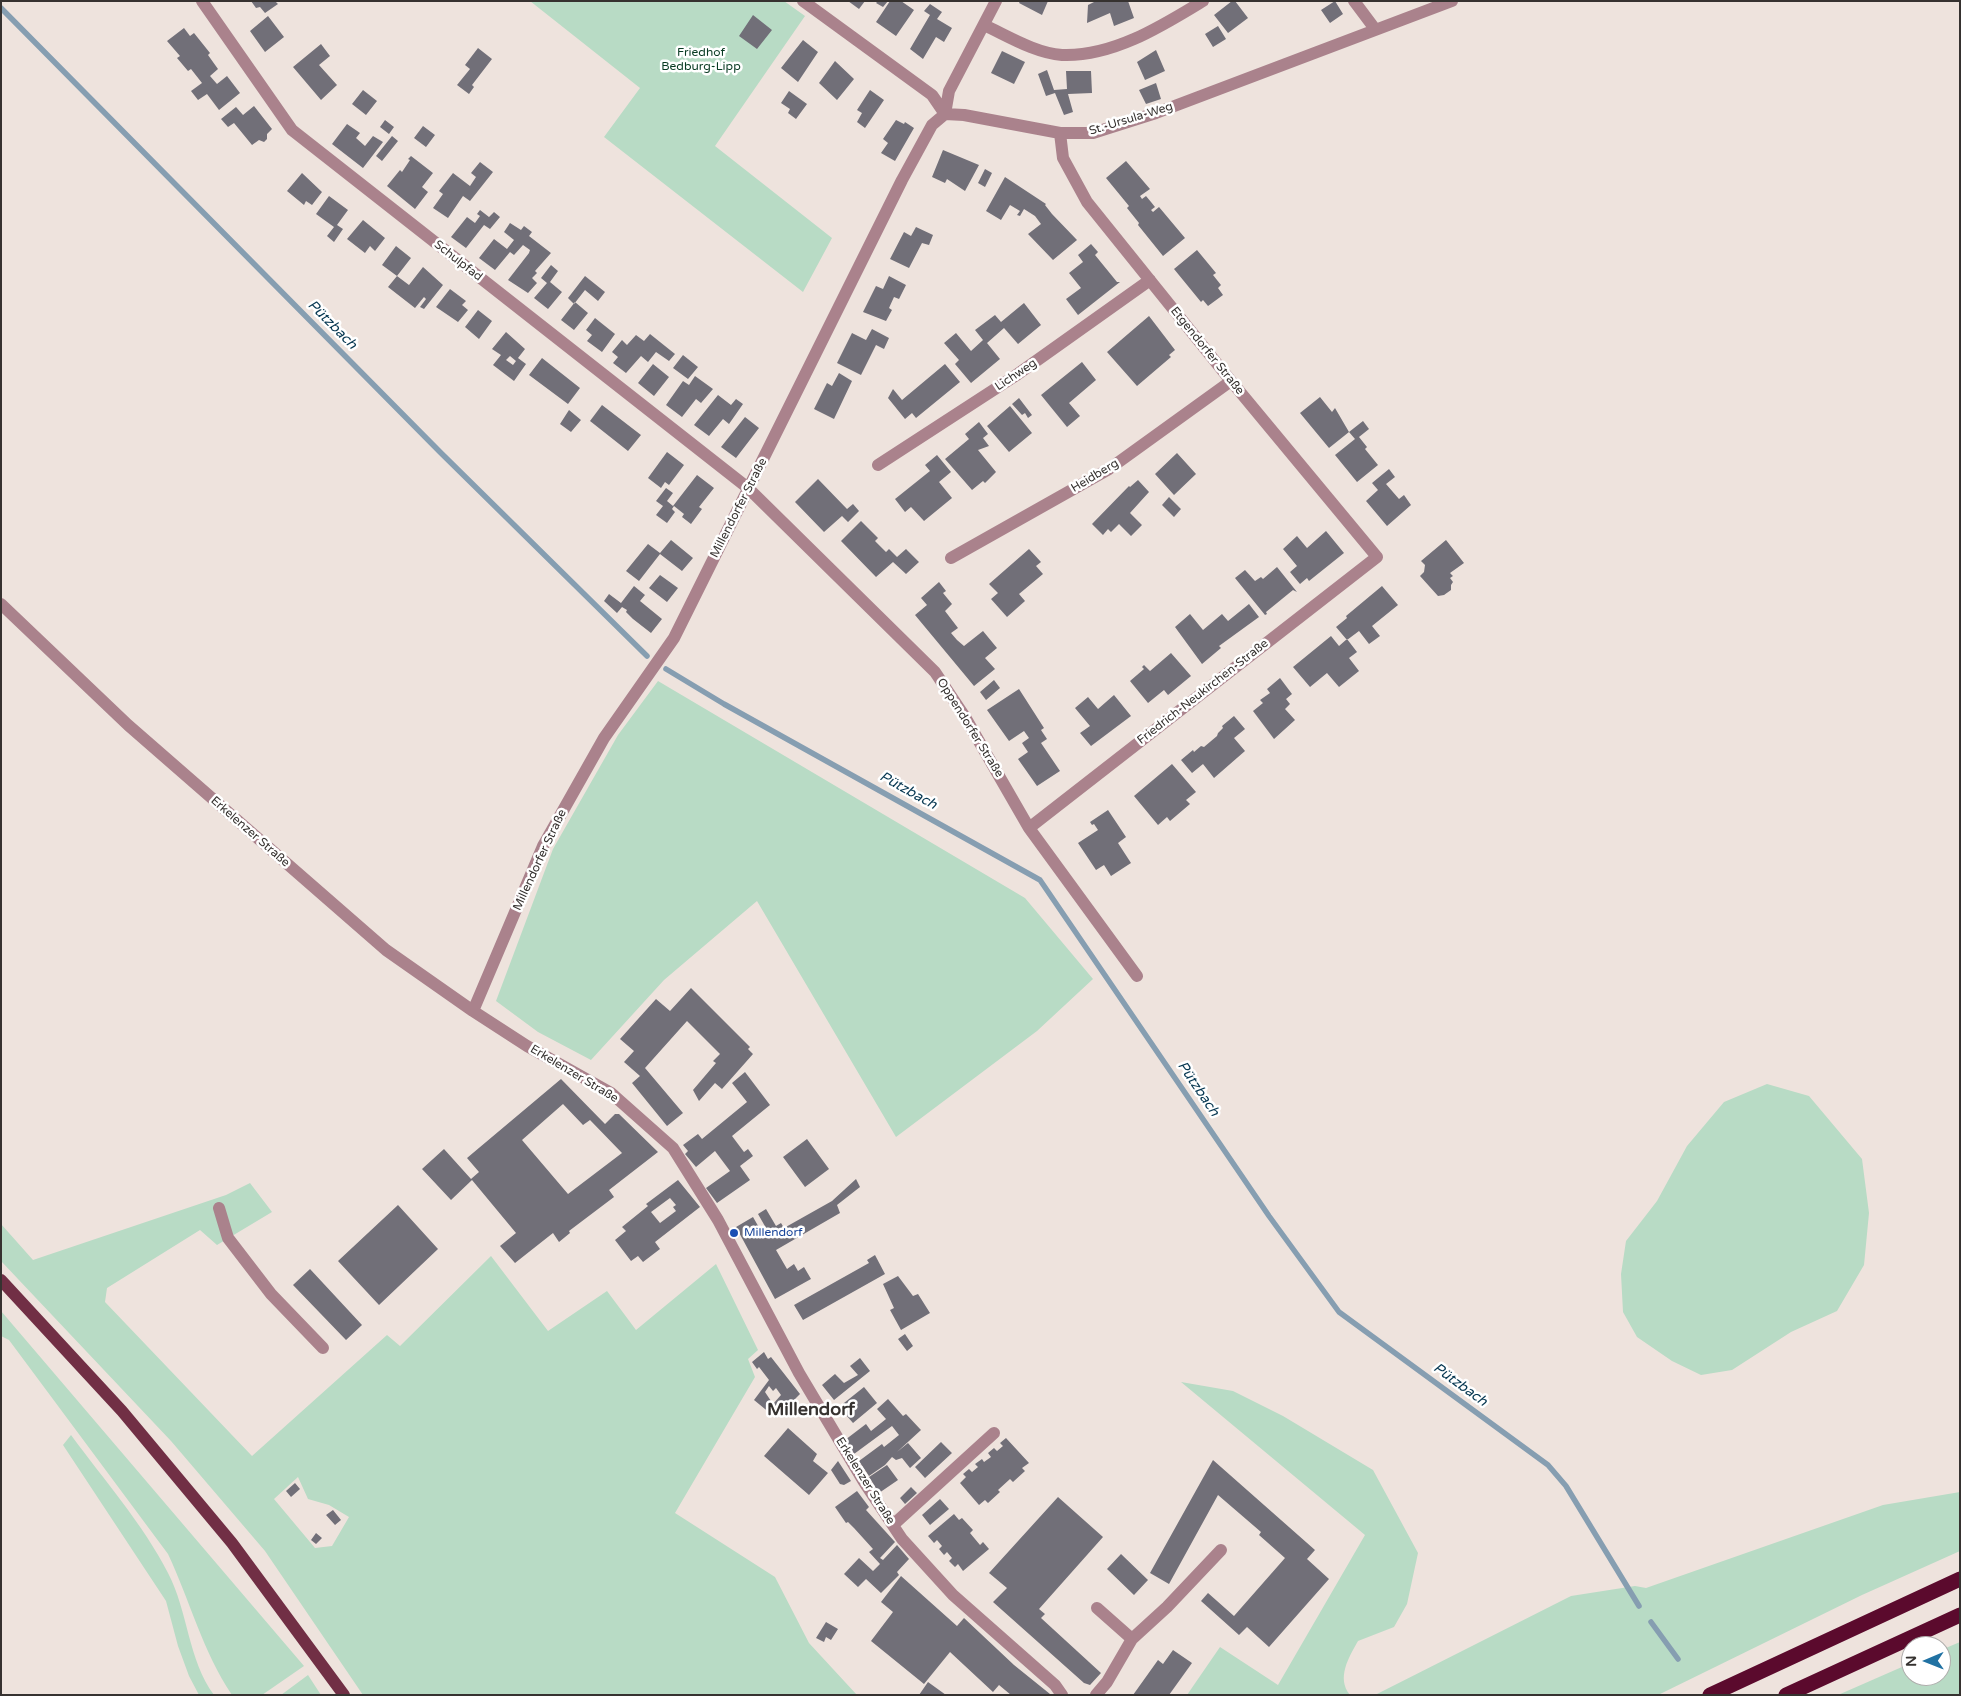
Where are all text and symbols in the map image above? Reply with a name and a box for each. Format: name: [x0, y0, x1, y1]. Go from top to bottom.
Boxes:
park label: Friedhof Bedburg-Lipp: [661, 46, 741, 74]
street label: St.-Ursula-Weg: [1087, 99, 1175, 139]
street label: Schulpfad: [431, 238, 485, 284]
water label: Pützbach: [304, 297, 360, 353]
street label: Etgendorfer Straße: [1167, 304, 1247, 398]
street label: Lichweg: [992, 356, 1040, 394]
street label: Millendorfer Straße: [708, 456, 770, 560]
street label: Heidberg: [1069, 456, 1121, 496]
street label: Friedrich-Neukirchen-Straße: [1135, 636, 1271, 748]
street label: Oppendorfer Straße: [934, 676, 1006, 780]
water label: Pützbach: [876, 768, 940, 814]
street label: Erkelenzer Straße: [208, 794, 292, 870]
street label: Millendorfer Straße: [510, 807, 570, 913]
street label: Erkelenzer Straße: [527, 1042, 621, 1106]
water label: Pützbach: [1173, 1058, 1223, 1120]
place label: Millendorf: [744, 1226, 803, 1240]
marker: Millendorf: [728, 1227, 740, 1239]
water label: Pützbach: [1430, 1360, 1490, 1410]
district label: Millendorf: [767, 1399, 855, 1421]
street label: Erkelenzer Straße: [832, 1435, 898, 1527]
north arrow: [1901, 1636, 1951, 1686]
text: N: [1903, 1655, 1920, 1667]

